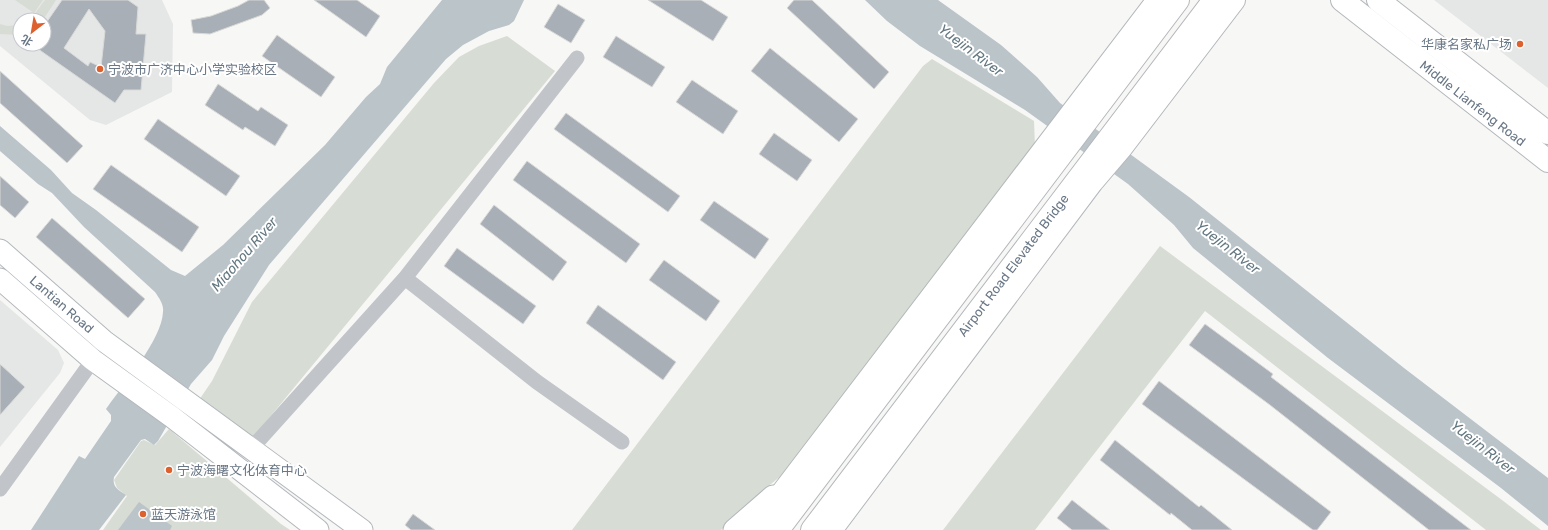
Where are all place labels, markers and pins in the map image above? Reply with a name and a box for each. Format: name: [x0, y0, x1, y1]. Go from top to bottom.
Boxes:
place label: 华康名家私广场: [1421, 37, 1512, 52]
marker: 华康名家私广场: [1515, 39, 1525, 49]
place label: 宁波市广济中心小学实验校区: [108, 62, 277, 77]
marker: 宁波市广济中心小学实验校区: [95, 64, 105, 74]
place label: 宁波海曙文化体育中心: [177, 463, 307, 478]
marker: 宁波海曙文化体育中心: [164, 465, 174, 475]
place label: 蓝天游泳馆: [151, 507, 216, 522]
marker: 蓝天游泳馆: [138, 509, 148, 519]

